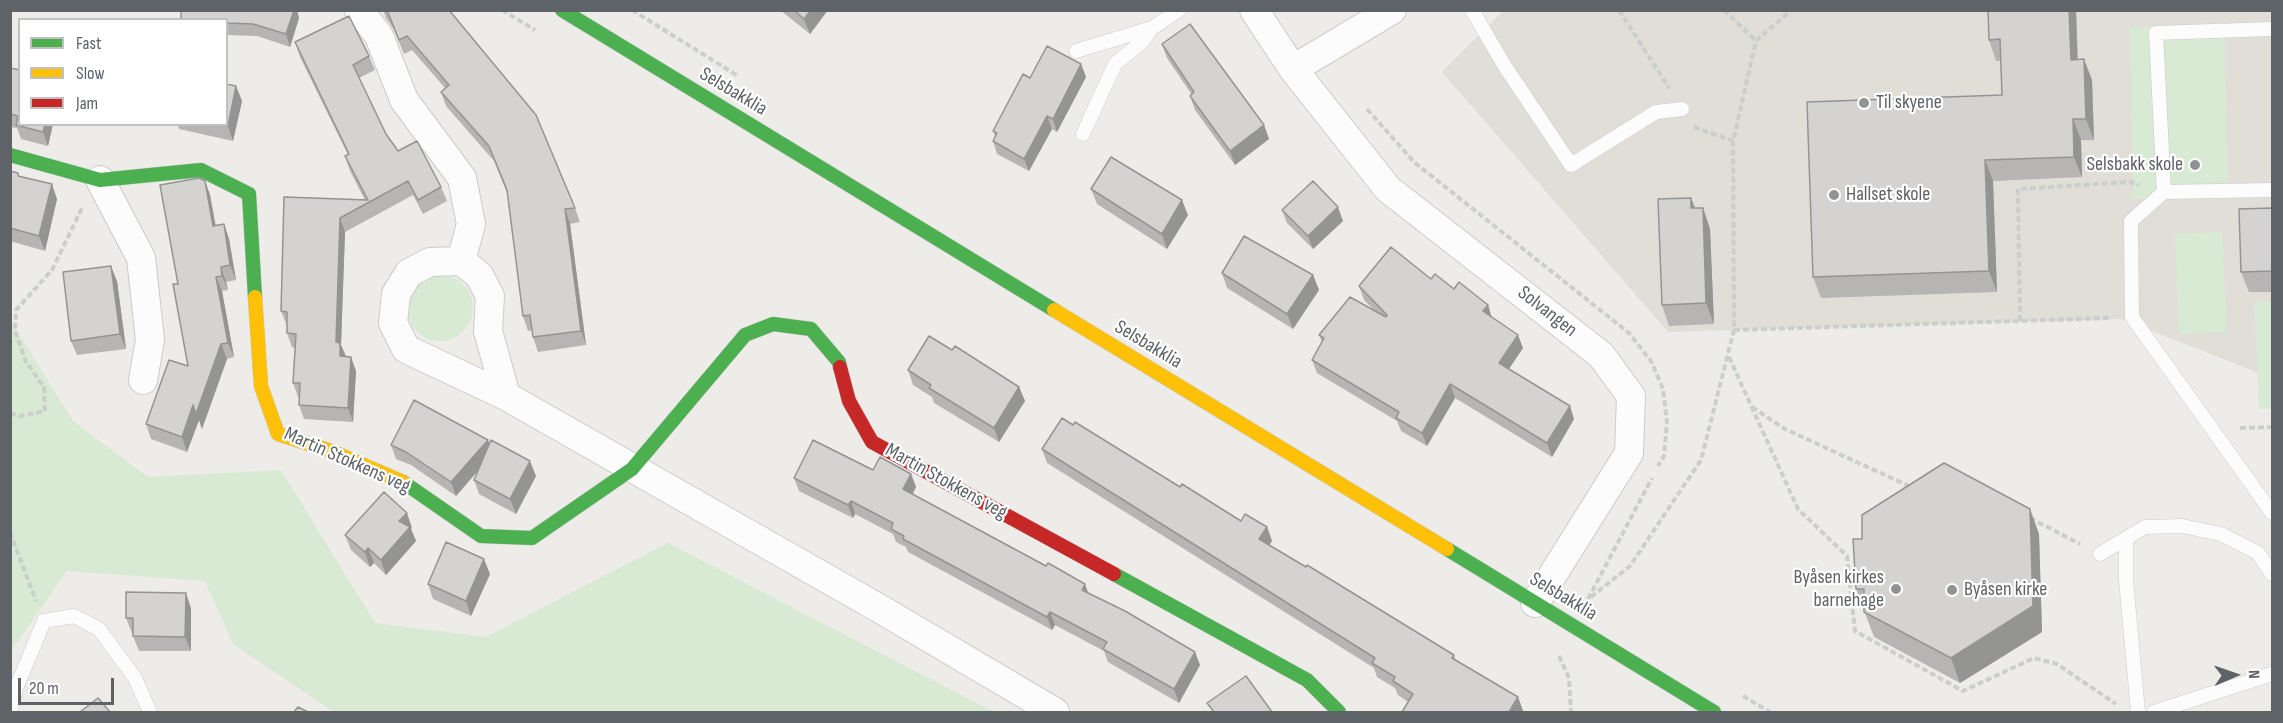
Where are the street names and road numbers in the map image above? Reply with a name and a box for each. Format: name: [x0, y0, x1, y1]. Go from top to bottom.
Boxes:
street label: Selsbakklia: [695, 63, 771, 121]
street label: Solvangen: [1513, 281, 1581, 343]
street label: Selsbakklia: [1110, 316, 1186, 374]
street label: Martin Stokkens veg: [280, 422, 414, 500]
street label: Martin Stokkens veg: [881, 439, 1011, 525]
street label: Selsbakklia: [1525, 568, 1601, 626]

